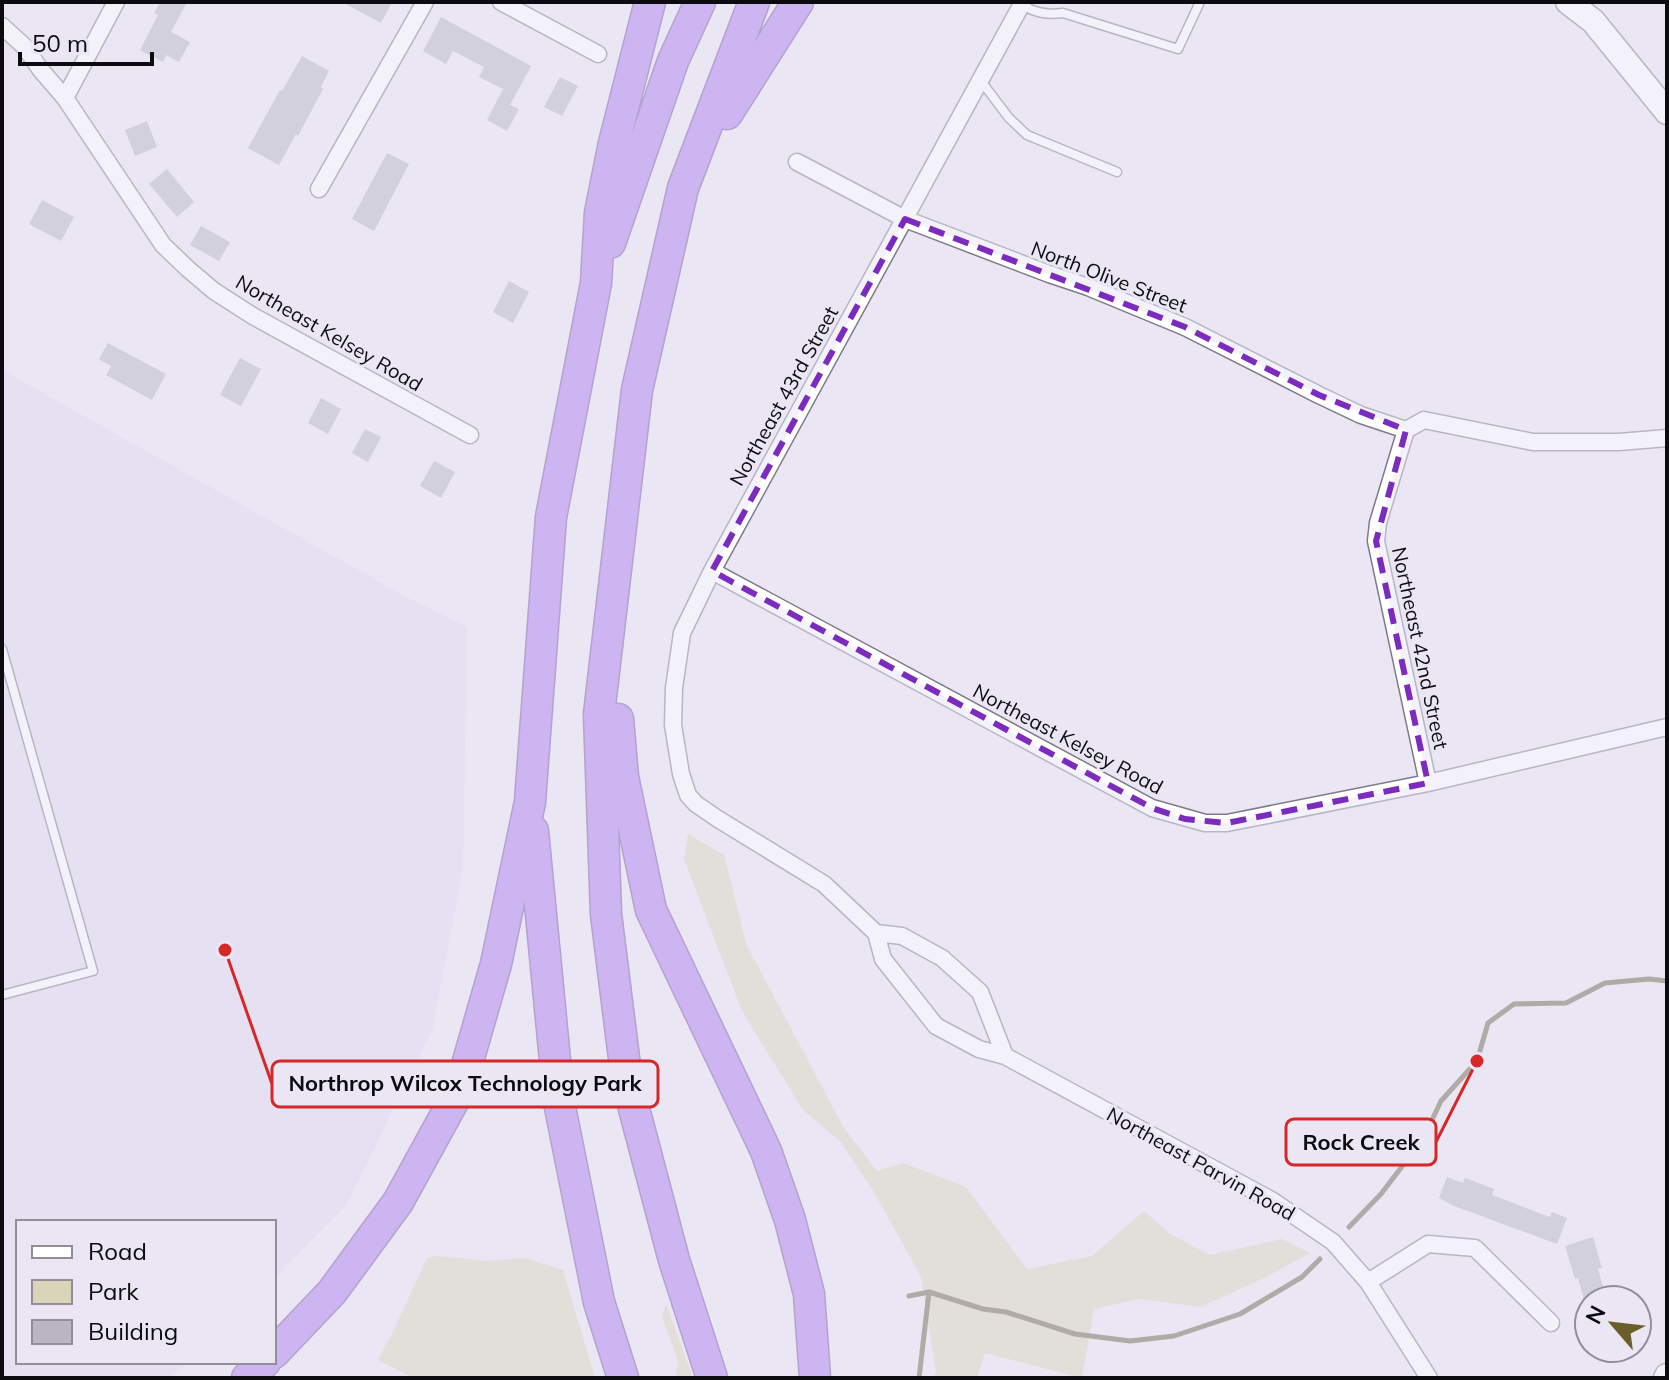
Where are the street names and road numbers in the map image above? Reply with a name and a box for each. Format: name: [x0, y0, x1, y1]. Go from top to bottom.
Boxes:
street label: North Olive Street: [1028, 235, 1191, 318]
street label: Northeast Kelsey Road: [231, 269, 427, 396]
street label: Northeast 43rd Street: [724, 302, 843, 490]
street label: Northeast 42nd Street: [1387, 545, 1454, 751]
street label: Northeast Kelsey Road: [969, 678, 1167, 799]
street label: Northeast Parvin Road: [1103, 1101, 1300, 1226]

